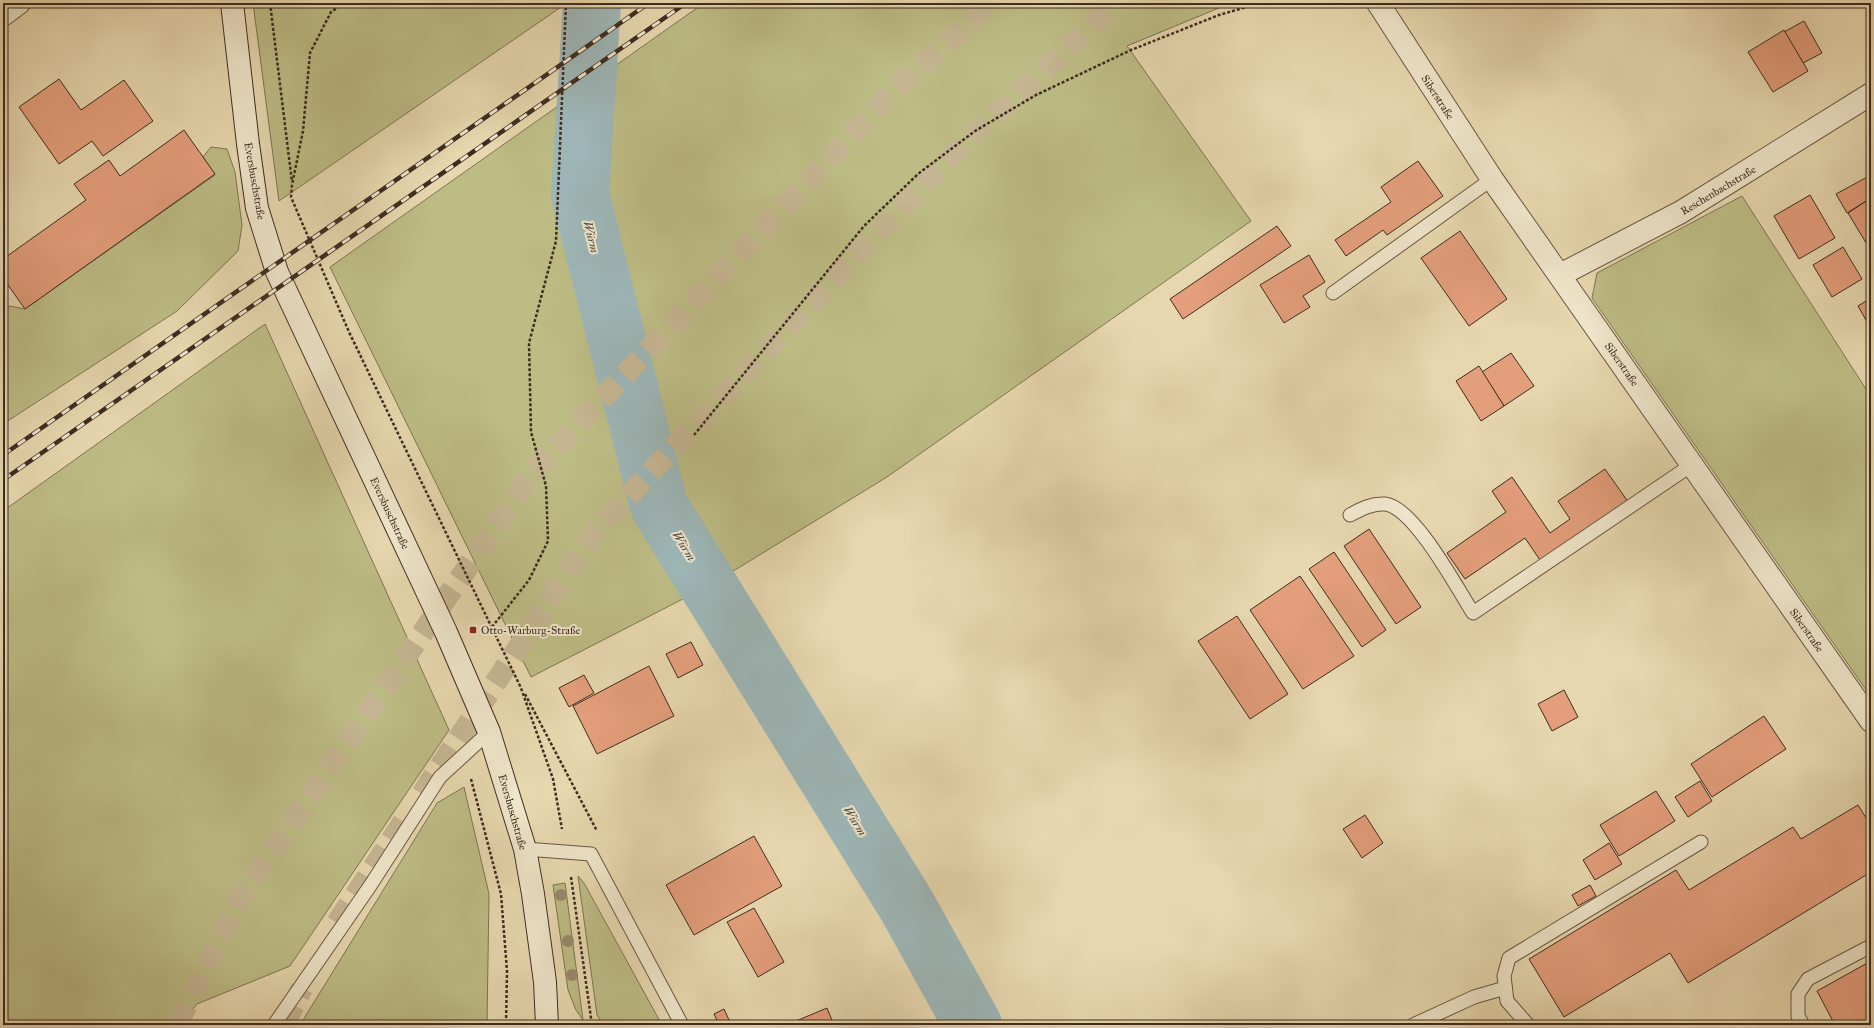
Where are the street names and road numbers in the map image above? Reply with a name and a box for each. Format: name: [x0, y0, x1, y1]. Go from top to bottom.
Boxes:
street label: Siberstraße: [1418, 73, 1457, 122]
street label: Eversbuschstraße: [241, 141, 268, 221]
street label: Reschenbachstraße: [1678, 163, 1758, 218]
street label: Siberstraße: [1602, 340, 1642, 389]
street label: Eversbuschstraße: [367, 475, 412, 552]
street label: Siberstraße: [1787, 606, 1827, 655]
street label: Eversbuschstraße: [495, 773, 530, 852]

